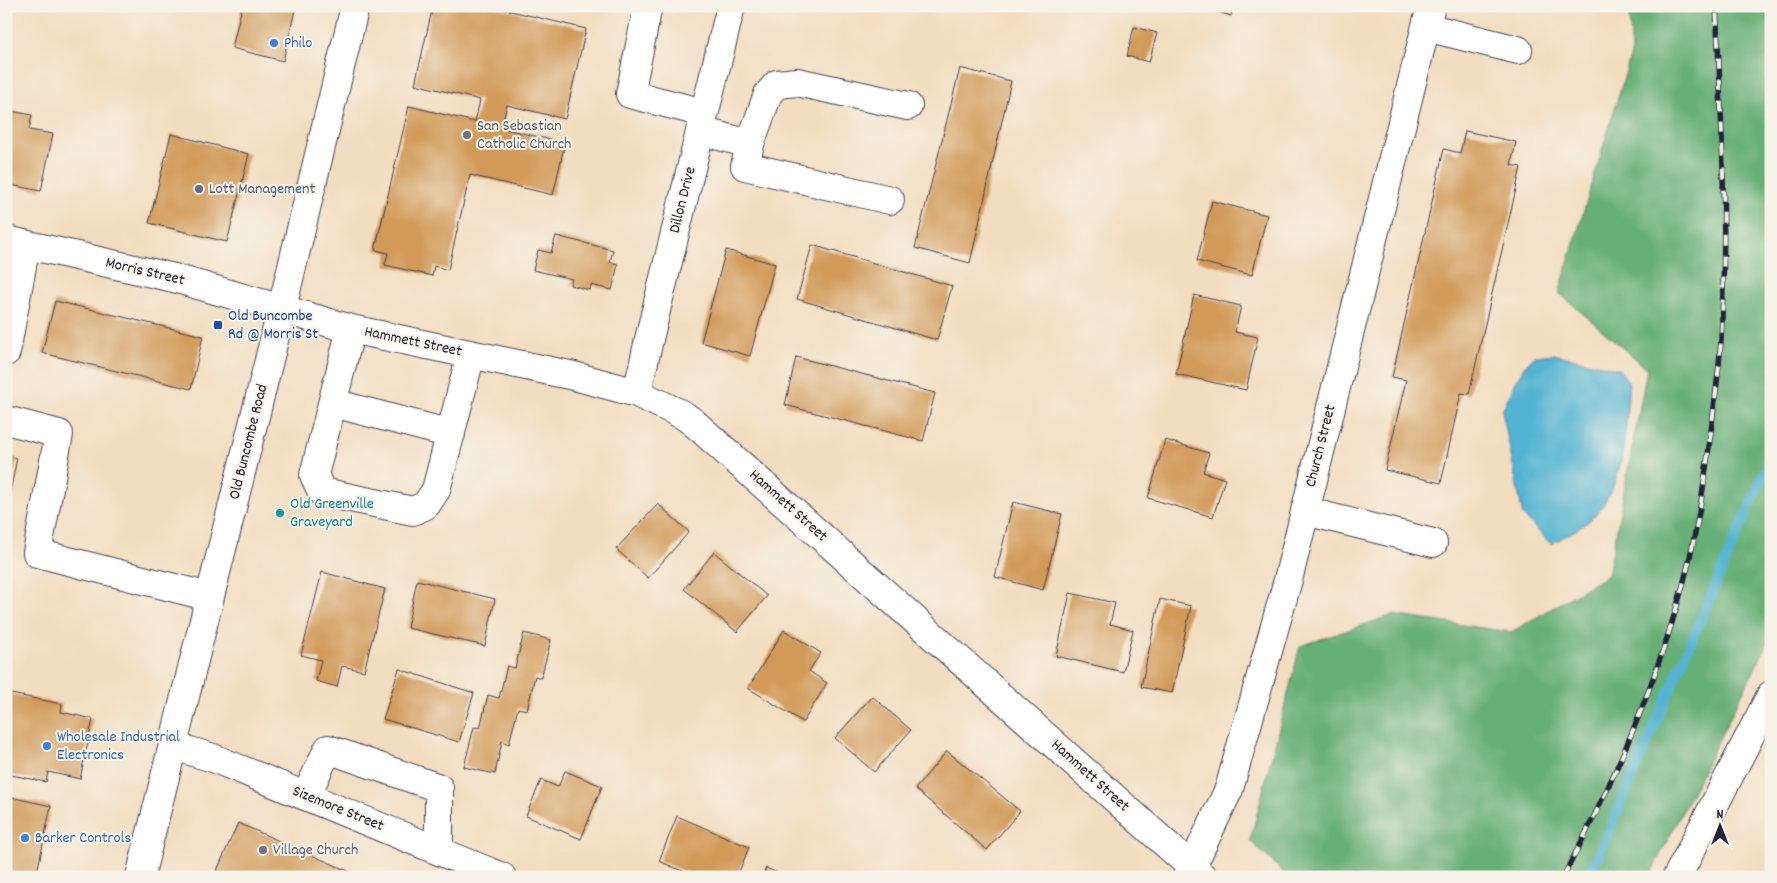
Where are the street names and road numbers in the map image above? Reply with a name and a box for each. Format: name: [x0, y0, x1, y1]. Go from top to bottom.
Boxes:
street label: Dillon Drive: [664, 164, 702, 236]
street label: Morris Street: [103, 252, 187, 292]
street label: Hammett Street: [362, 320, 464, 364]
street label: Old Buncombe Road: [224, 382, 274, 502]
street label: Church Street: [1300, 402, 1342, 490]
street label: Hammett Street: [743, 464, 833, 548]
street label: Hammett Street: [1045, 734, 1135, 818]
street label: Sizemore Street: [289, 780, 387, 838]

